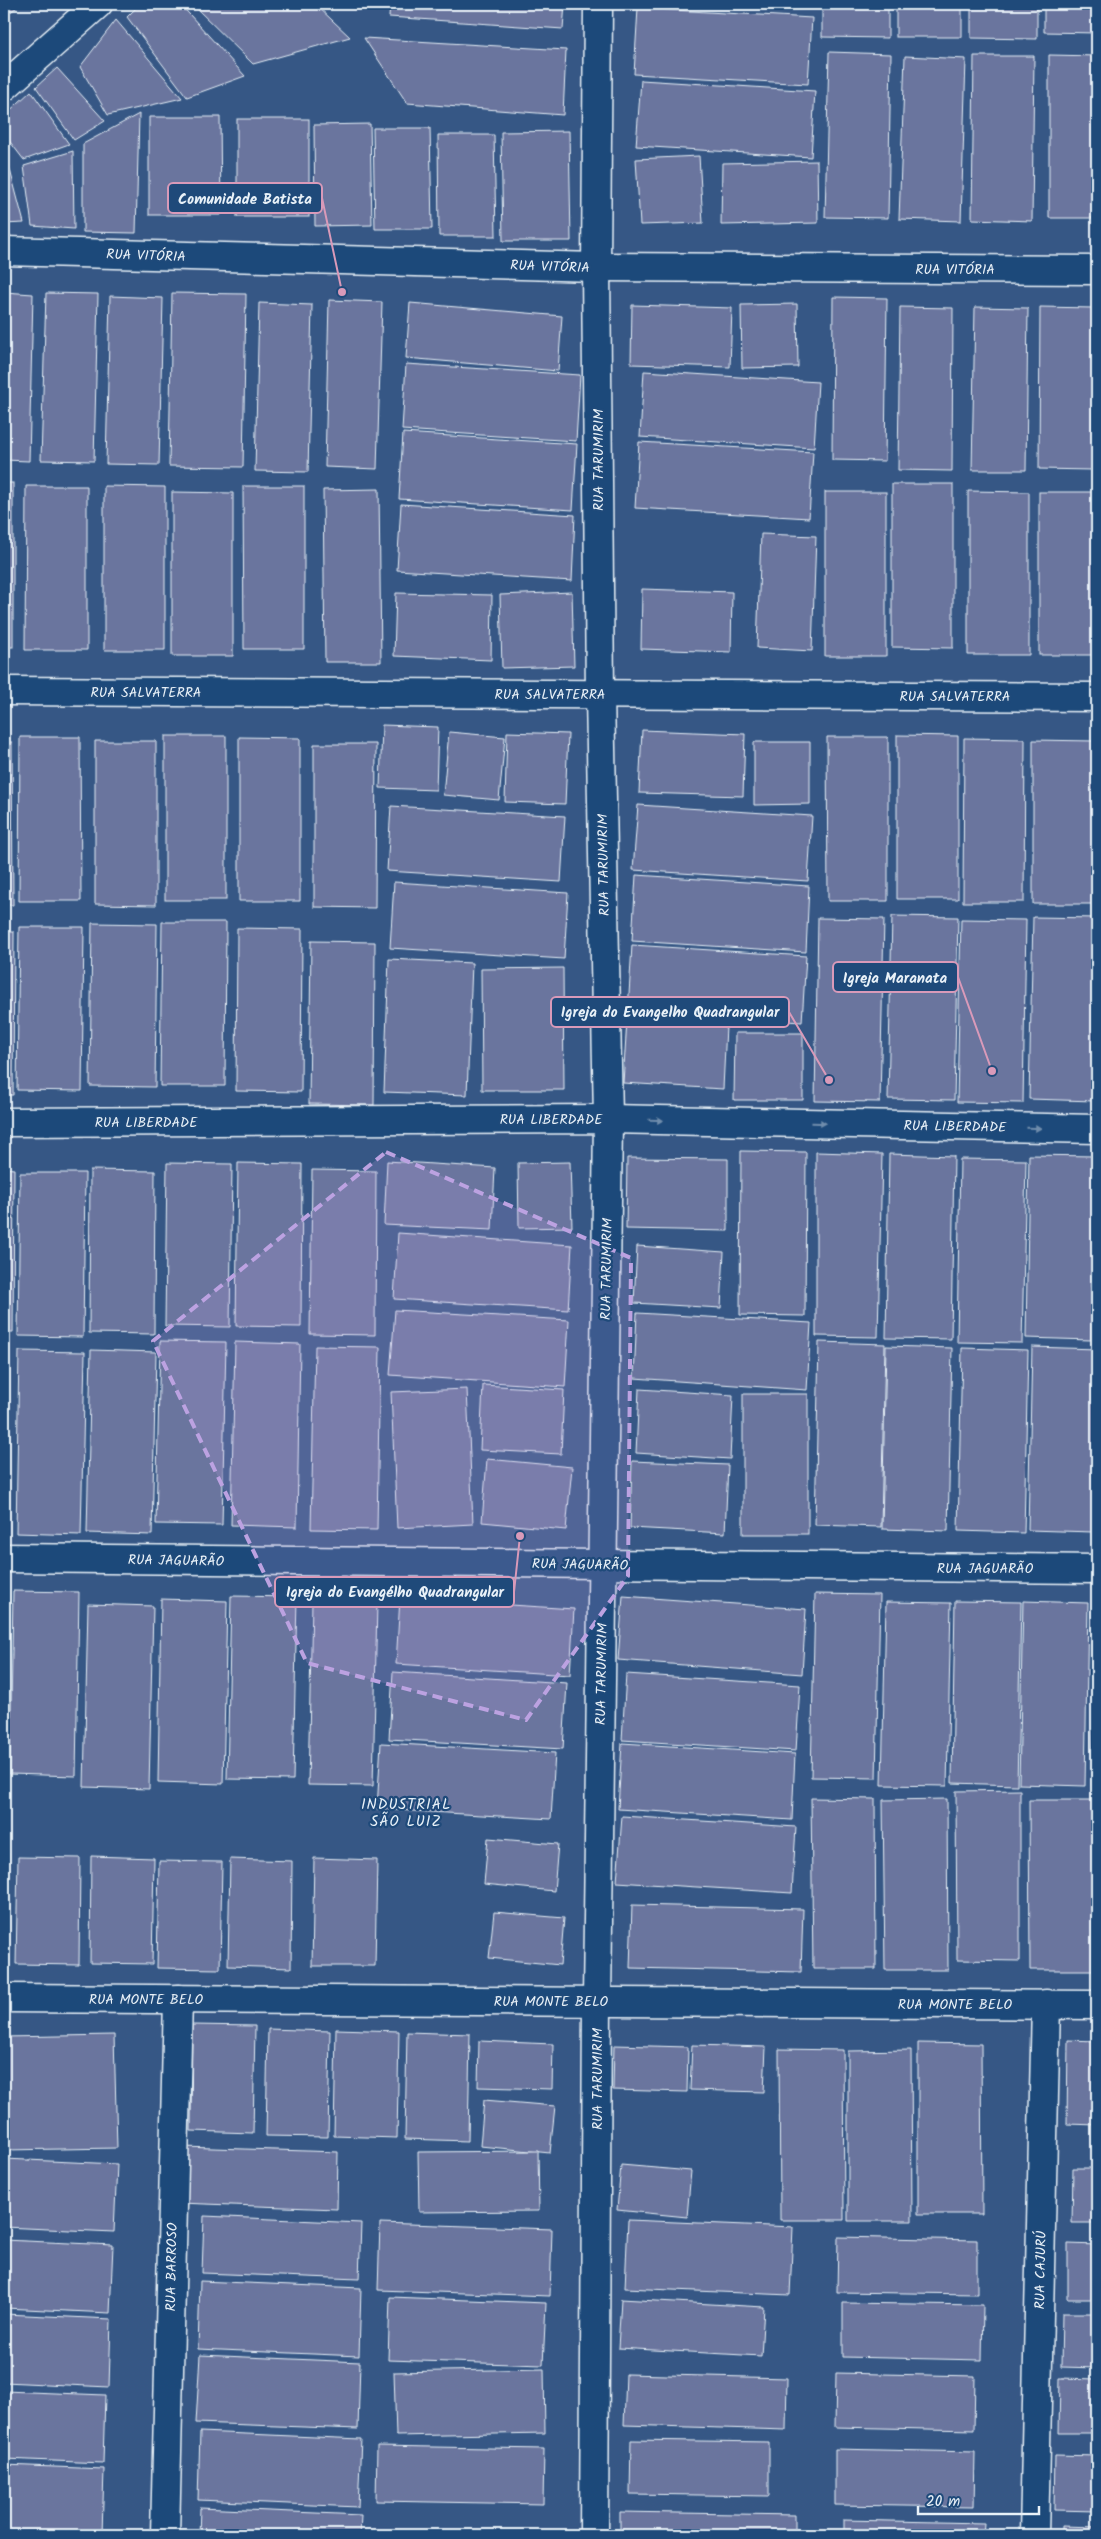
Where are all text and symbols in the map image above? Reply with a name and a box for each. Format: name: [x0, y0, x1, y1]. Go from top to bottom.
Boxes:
callout: Comunidade Batista: [168, 183, 322, 213]
text: Comunidade Batista: [178, 188, 312, 212]
street label: RUA VITÓRIA: [106, 244, 186, 268]
street label: RUA VITÓRIA: [510, 255, 590, 279]
street label: RUA VITÓRIA: [915, 259, 995, 281]
street label: RUA TARUMIRIM: [588, 409, 610, 511]
street label: RUA SALVATERRA: [91, 682, 201, 704]
street label: RUA SALVATERRA: [495, 684, 605, 706]
street label: RUA SALVATERRA: [900, 686, 1010, 708]
street label: RUA TARUMIRIM: [592, 814, 616, 916]
callout: Igreja Maranata: [833, 962, 958, 992]
text: Igreja Maranata: [843, 967, 948, 991]
callout: Igreja do Evangelho Quadrangular: [551, 997, 789, 1027]
text: Igreja do Evangelho Quadrangular: [561, 1001, 780, 1025]
street label: RUA LIBERDADE: [500, 1109, 603, 1131]
street label: RUA LIBERDADE: [95, 1112, 198, 1134]
street label: RUA LIBERDADE: [903, 1115, 1007, 1139]
one-way arrow: [649, 1116, 665, 1124]
one-way arrow: [811, 1119, 827, 1127]
one-way arrow: [1026, 1124, 1042, 1132]
street label: RUA TARUMIRIM: [595, 1218, 619, 1320]
street label: RUA JAGUARÃO: [128, 1549, 225, 1573]
street label: RUA JAGUARÃO: [532, 1553, 629, 1577]
street label: RUA JAGUARÃO: [937, 1558, 1034, 1580]
callout: Igreja do Evangélho Quadrangular: [275, 1577, 514, 1607]
text: Igreja do Evangélho Quadrangular: [286, 1581, 505, 1605]
street label: RUA TARUMIRIM: [590, 1623, 614, 1725]
district label: INDUSTRIAL SÃO LUIZ: [361, 1793, 451, 1834]
street label: RUA MONTE BELO: [89, 1989, 204, 2011]
street label: RUA MONTE BELO: [494, 1991, 609, 2013]
street label: RUA MONTE BELO: [898, 1994, 1013, 2016]
street label: RUA TARUMIRIM: [587, 2028, 609, 2130]
street label: RUA BARROSO: [160, 2222, 184, 2312]
street label: RUA CAJURÚ: [1029, 2230, 1053, 2310]
scale bar: [918, 2484, 1040, 2516]
text: 20 m: [926, 2490, 960, 2514]

